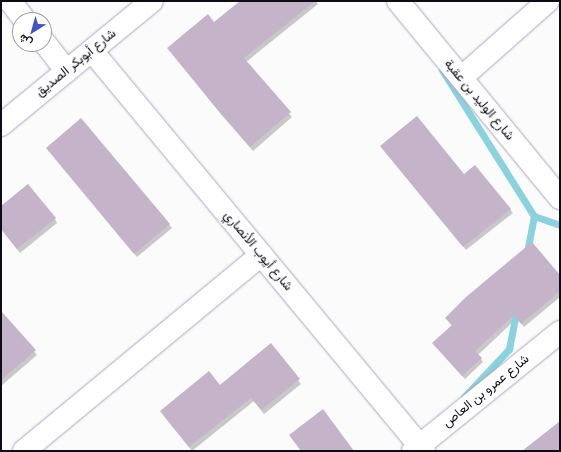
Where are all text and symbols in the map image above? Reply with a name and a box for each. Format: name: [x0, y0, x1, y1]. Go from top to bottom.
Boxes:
north arrow: [12, 12, 52, 52]
street label: شارع أبوبكر الصديق: [33, 26, 119, 100]
text: ش: [16, 31, 35, 50]
street label: شارع الوليد بن عقبة: [441, 56, 517, 144]
street label: شارع أيوب الأنصاري: [220, 208, 296, 294]
street label: شارع عمرو بن العاص: [440, 351, 532, 431]

